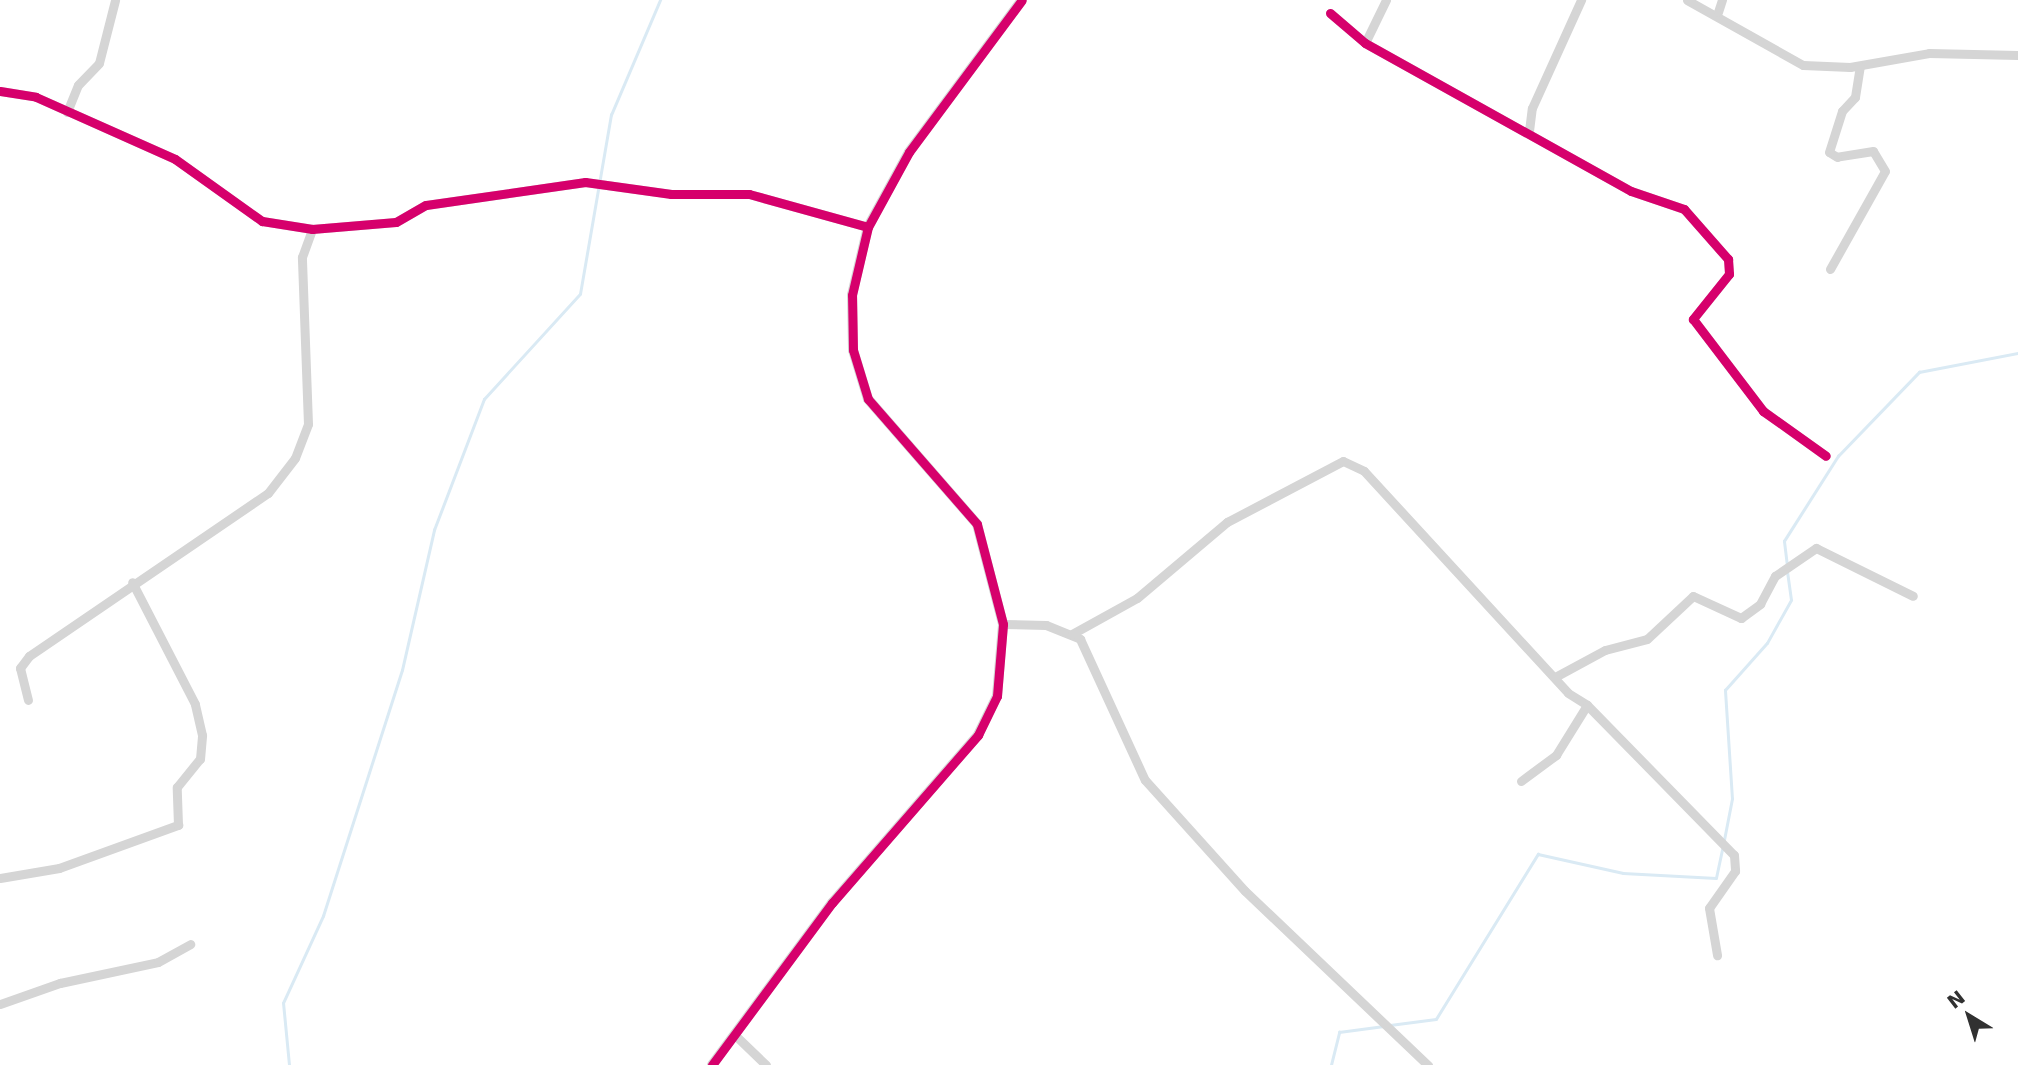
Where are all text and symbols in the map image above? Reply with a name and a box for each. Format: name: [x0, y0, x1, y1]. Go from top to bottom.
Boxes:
north arrow: [1934, 981, 2004, 1051]
text: N: [1943, 986, 1969, 1013]

